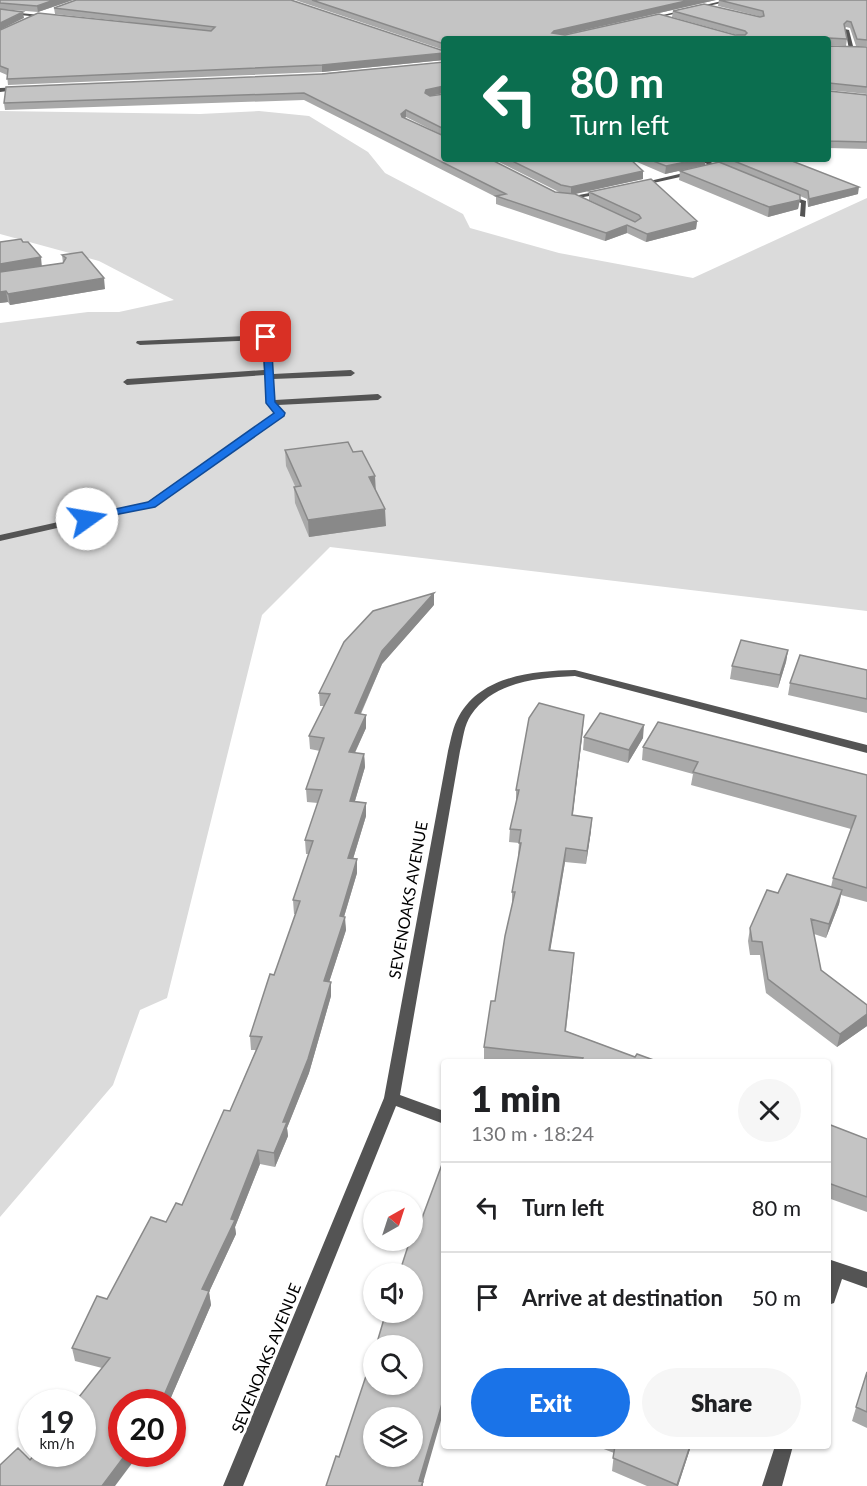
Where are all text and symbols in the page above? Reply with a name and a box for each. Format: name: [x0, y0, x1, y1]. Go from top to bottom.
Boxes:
text: 80 m: [570, 57, 664, 107]
icon: left: [471, 60, 549, 138]
text: Turn left: [570, 108, 669, 141]
pin: [240, 311, 291, 362]
icon: arrive: [249, 320, 282, 353]
position arrow: [55, 487, 119, 551]
street label: SEVENOAKS AVENUE: [384, 820, 431, 980]
text: 1 min: [471, 1076, 561, 1120]
button: close: [738, 1079, 801, 1142]
text: 130 m · 18:24: [471, 1121, 594, 1145]
north arrow: [363, 1191, 423, 1251]
map controls: [363, 1191, 423, 1467]
icon: left: [471, 1191, 504, 1224]
text: Turn left: [522, 1194, 604, 1221]
text: 80 m: [752, 1194, 801, 1221]
button: sound: [363, 1263, 423, 1323]
street label: SEVENOAKS AVENUE: [227, 1280, 304, 1435]
icon: arrive: [471, 1281, 504, 1314]
text: Arrive at destination: [522, 1284, 723, 1311]
text: 50 m: [752, 1284, 801, 1311]
button: search: [363, 1335, 423, 1395]
button: Exit: [471, 1368, 630, 1437]
button: Share: [642, 1368, 801, 1437]
speed limit sign: 20: [108, 1389, 186, 1467]
text: 19: [40, 1403, 74, 1439]
button: layers: [363, 1407, 423, 1467]
text: km/h: [39, 1434, 75, 1452]

